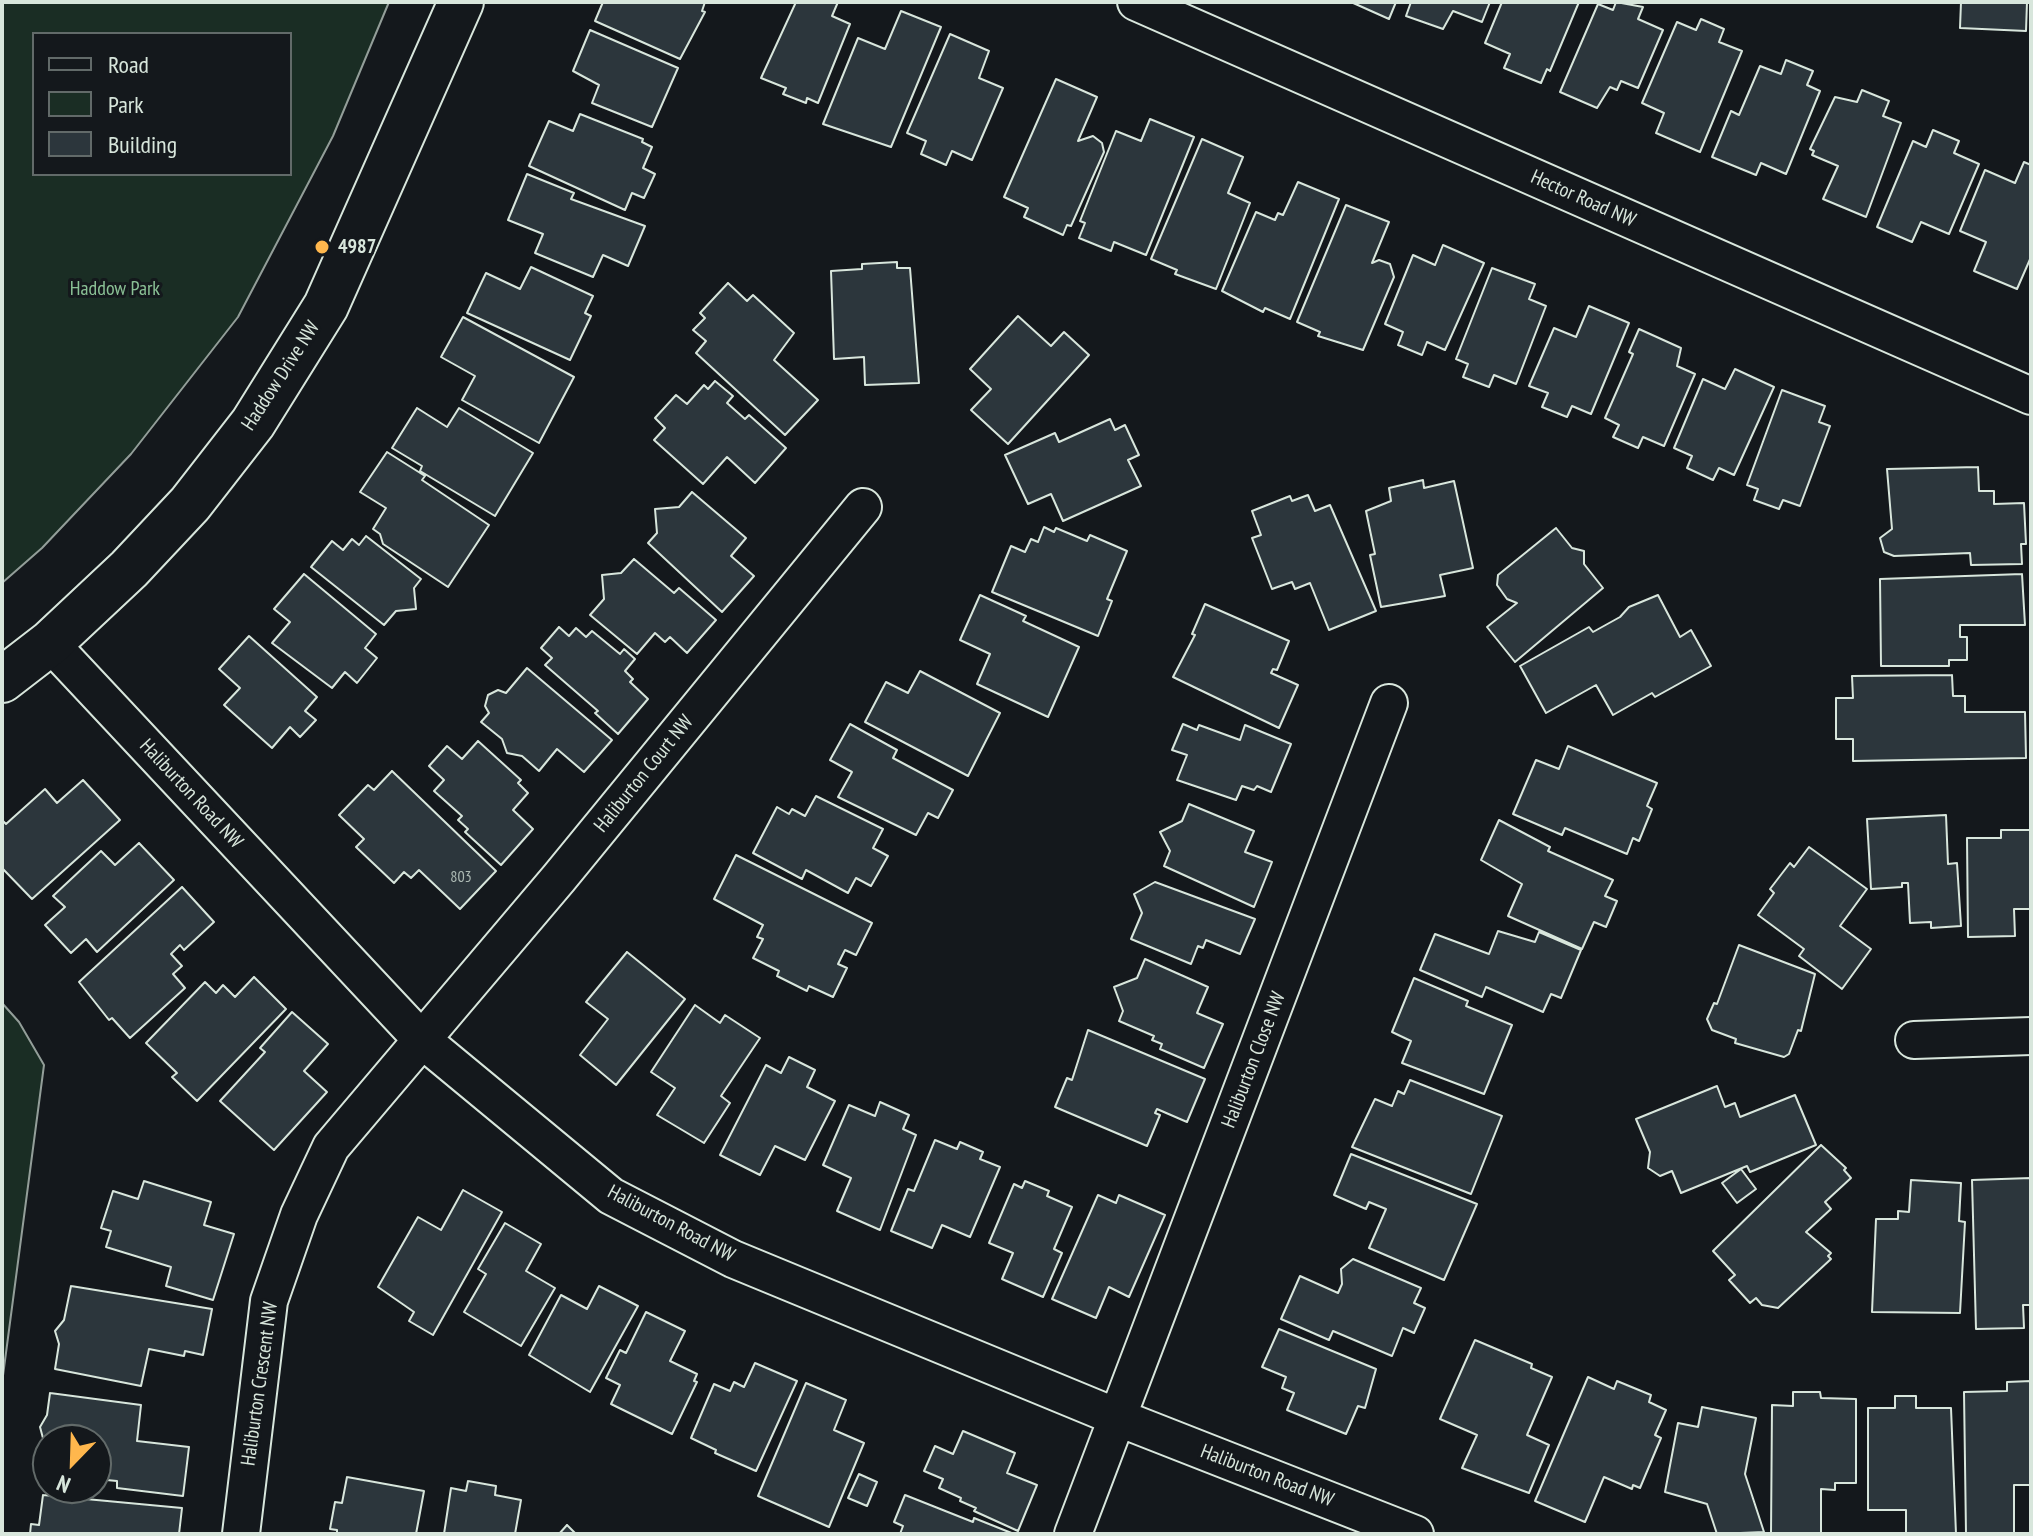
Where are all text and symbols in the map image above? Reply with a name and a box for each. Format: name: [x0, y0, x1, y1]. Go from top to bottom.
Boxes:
legend: [32, 32, 292, 176]
text: Road: [108, 49, 149, 80]
text: Park: [108, 89, 144, 120]
text: Building: [108, 129, 177, 160]
street label: Hector Road NW: [1527, 165, 1639, 233]
place label: 4987: [338, 235, 376, 259]
marker: 4987: [313, 238, 331, 256]
park label: Haddow Park: [70, 277, 160, 301]
street label: Haddow Drive NW: [237, 317, 325, 435]
street label: Haliburton Court NW: [589, 711, 699, 837]
street label: Haliburton Road NW: [134, 734, 248, 854]
house number: 803: [450, 867, 472, 887]
street label: Haliburton Close NW: [1217, 989, 1291, 1131]
street label: Haliburton Road NW: [603, 1180, 739, 1268]
street label: Haliburton Crescent NW: [237, 1301, 283, 1467]
north arrow: [32, 1424, 112, 1504]
street label: Haliburton Road NW: [1197, 1440, 1337, 1512]
text: N: [52, 1469, 74, 1499]

